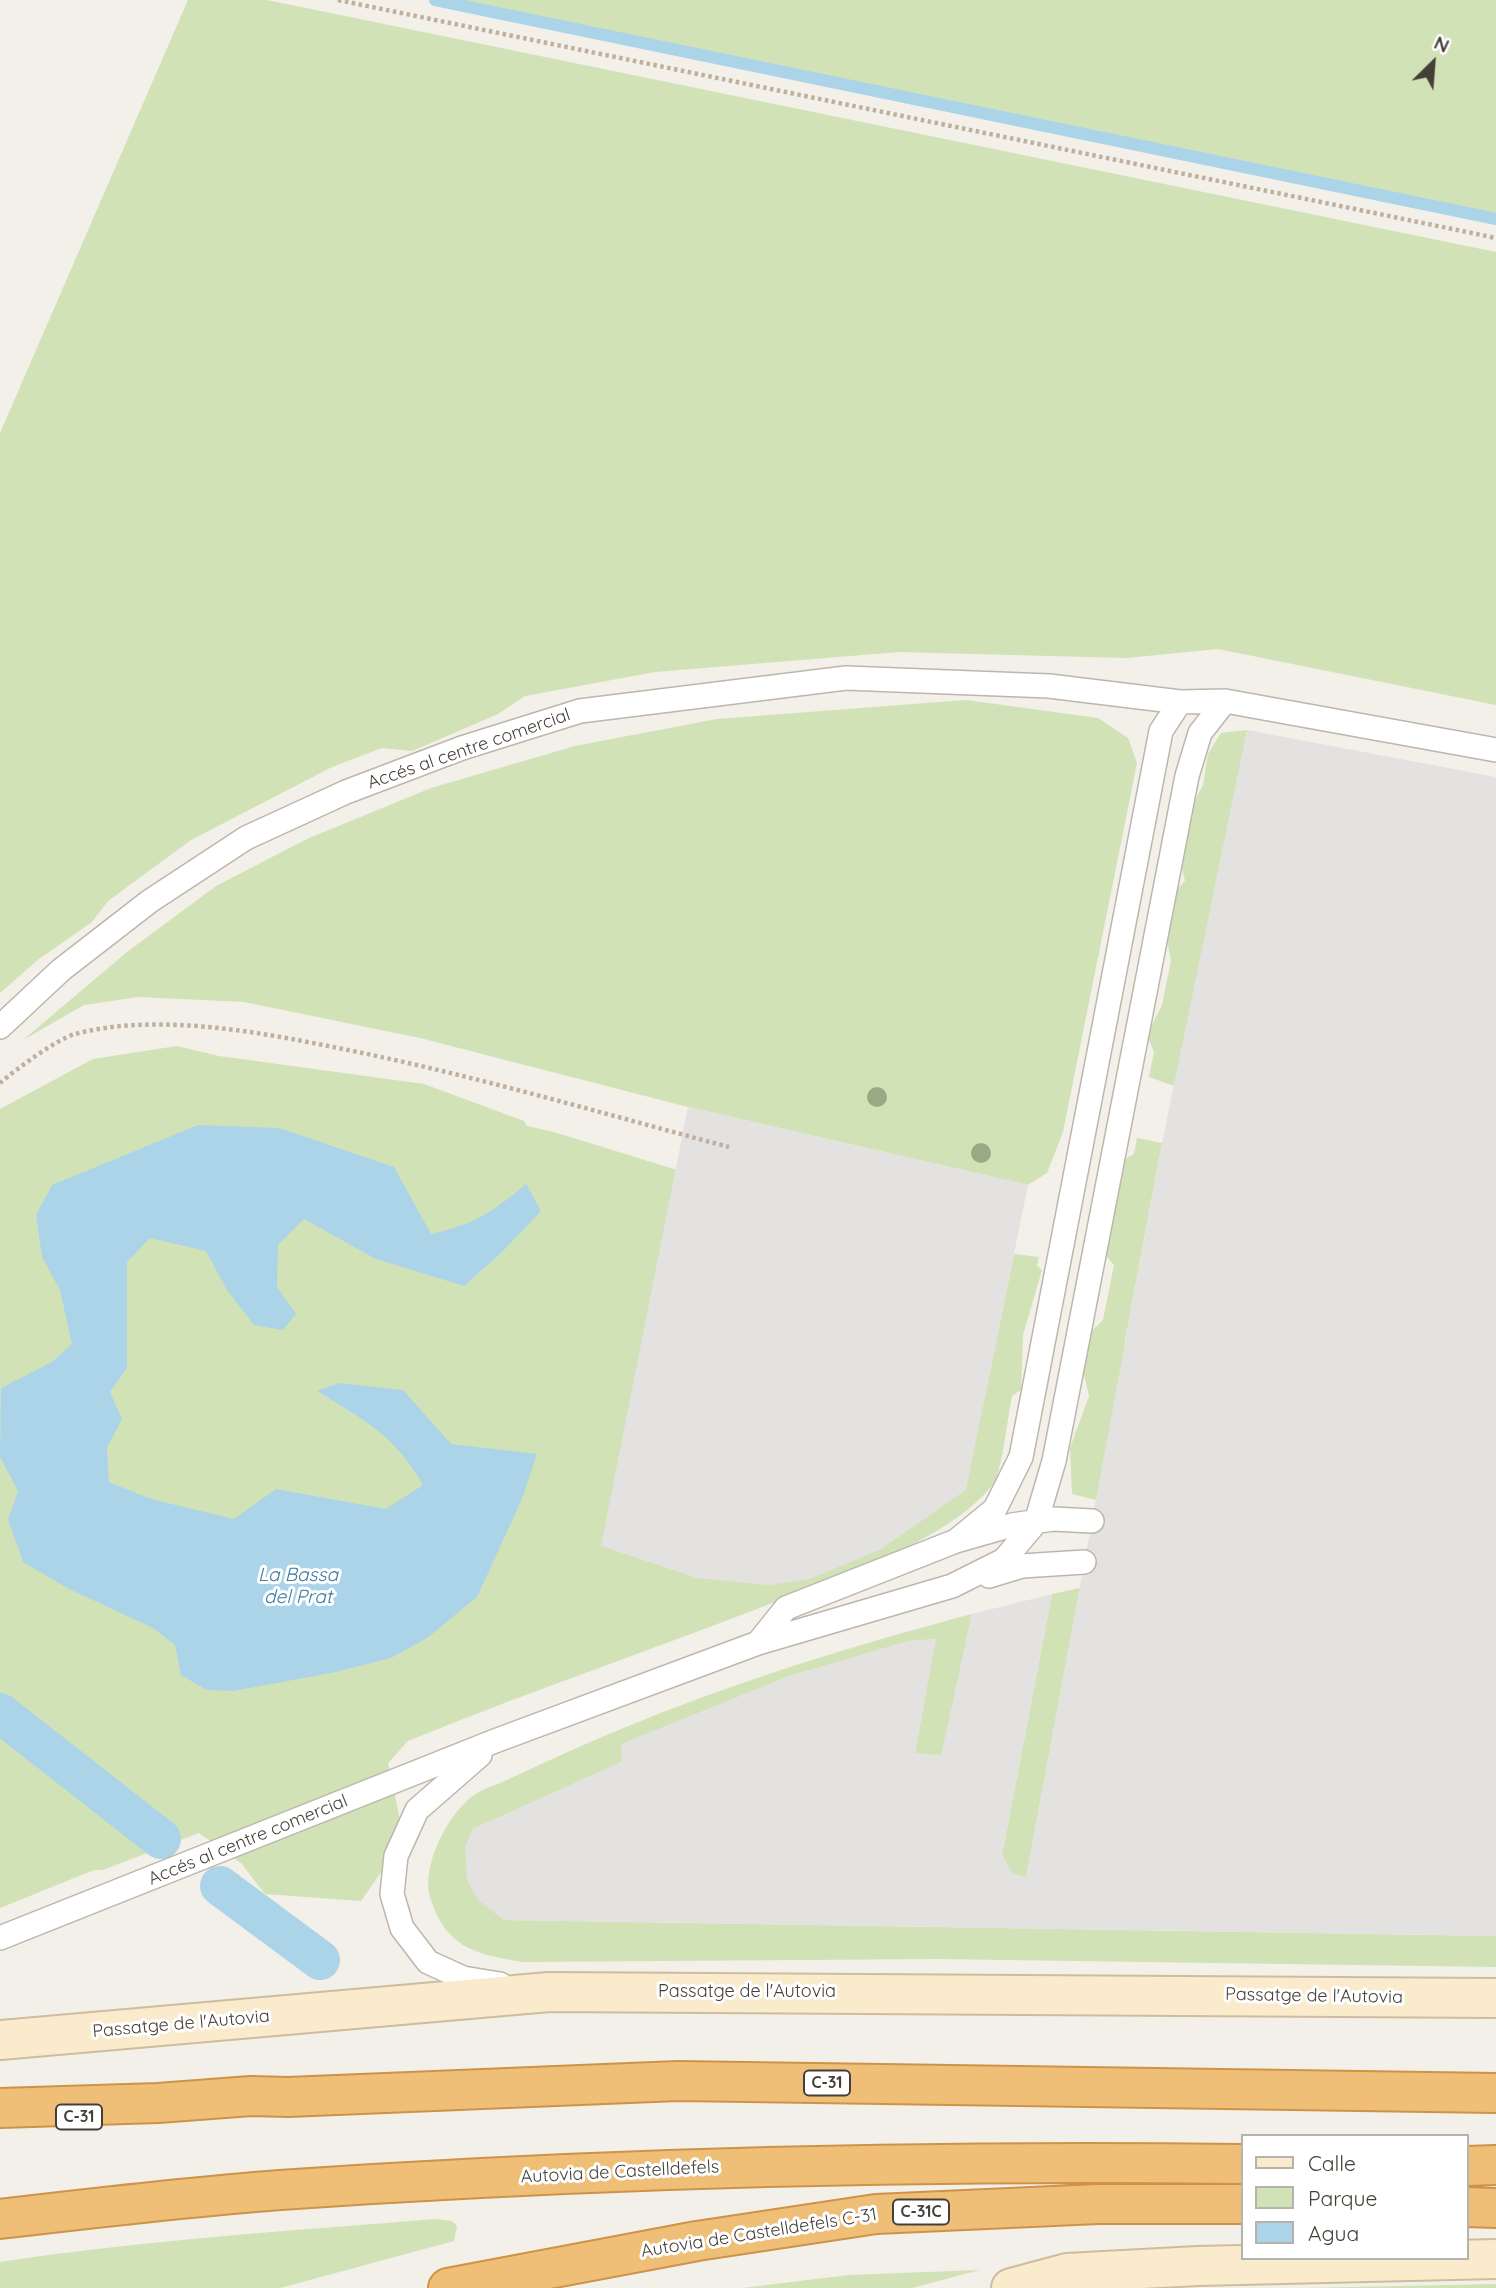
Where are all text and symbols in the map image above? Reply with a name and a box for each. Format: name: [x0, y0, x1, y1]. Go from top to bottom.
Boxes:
north arrow: [1398, 28, 1468, 98]
text: N: [1430, 30, 1453, 58]
street label: Accés al centre comercial: [365, 704, 573, 794]
water label: La Bassa del Prat: [258, 1564, 338, 1608]
street label: Accés al centre comercial: [145, 1790, 351, 1890]
street label: Passatge de l'Autovia: [658, 1981, 836, 2003]
street label: Passatge de l'Autovia: [1225, 1984, 1403, 2008]
street label: Passatge de l'Autovia: [91, 2005, 271, 2043]
road number: C-31: [804, 2070, 850, 2096]
road number: C-31: [56, 2104, 102, 2130]
legend: [1240, 2134, 1468, 2260]
text: Calle: [1308, 2150, 1356, 2176]
street label: Autovia de Castelldefels: [520, 2156, 720, 2188]
text: Parque: [1308, 2185, 1377, 2211]
road number: C-31C: [893, 2200, 949, 2224]
street label: Autovia de Castelldefels C-31: [640, 2204, 878, 2262]
text: Agua: [1308, 2220, 1359, 2246]

